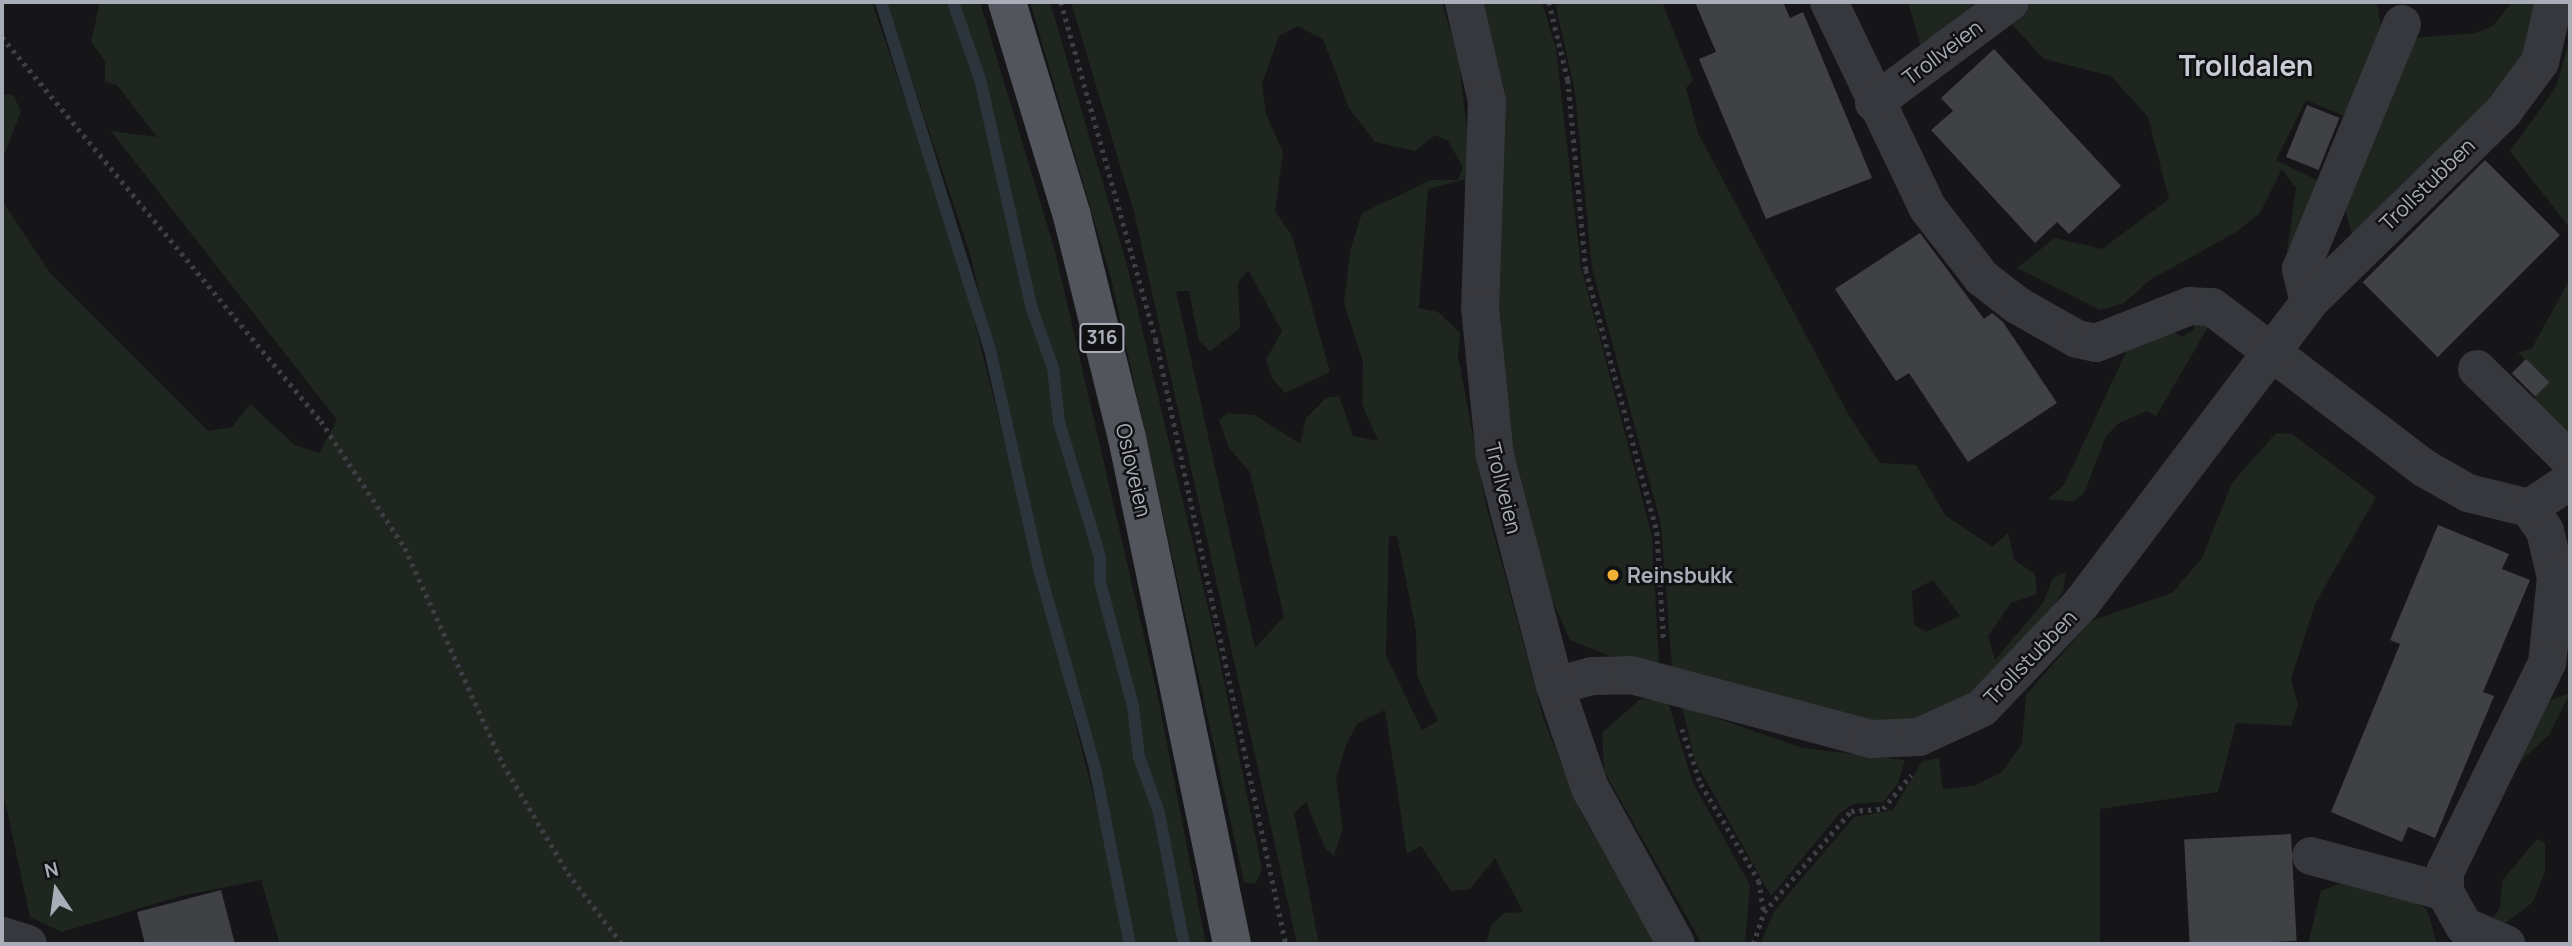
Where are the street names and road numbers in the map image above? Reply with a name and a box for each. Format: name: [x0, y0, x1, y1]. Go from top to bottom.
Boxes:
street label: Trollveien: [1897, 14, 1987, 90]
street label: Trollstubben: [2374, 132, 2480, 236]
road number: 316: [1079, 322, 1125, 354]
street label: Osloveien: [1111, 421, 1157, 519]
street label: Trollveien: [1481, 440, 1527, 536]
street label: Trollstubben: [1978, 604, 2082, 710]

